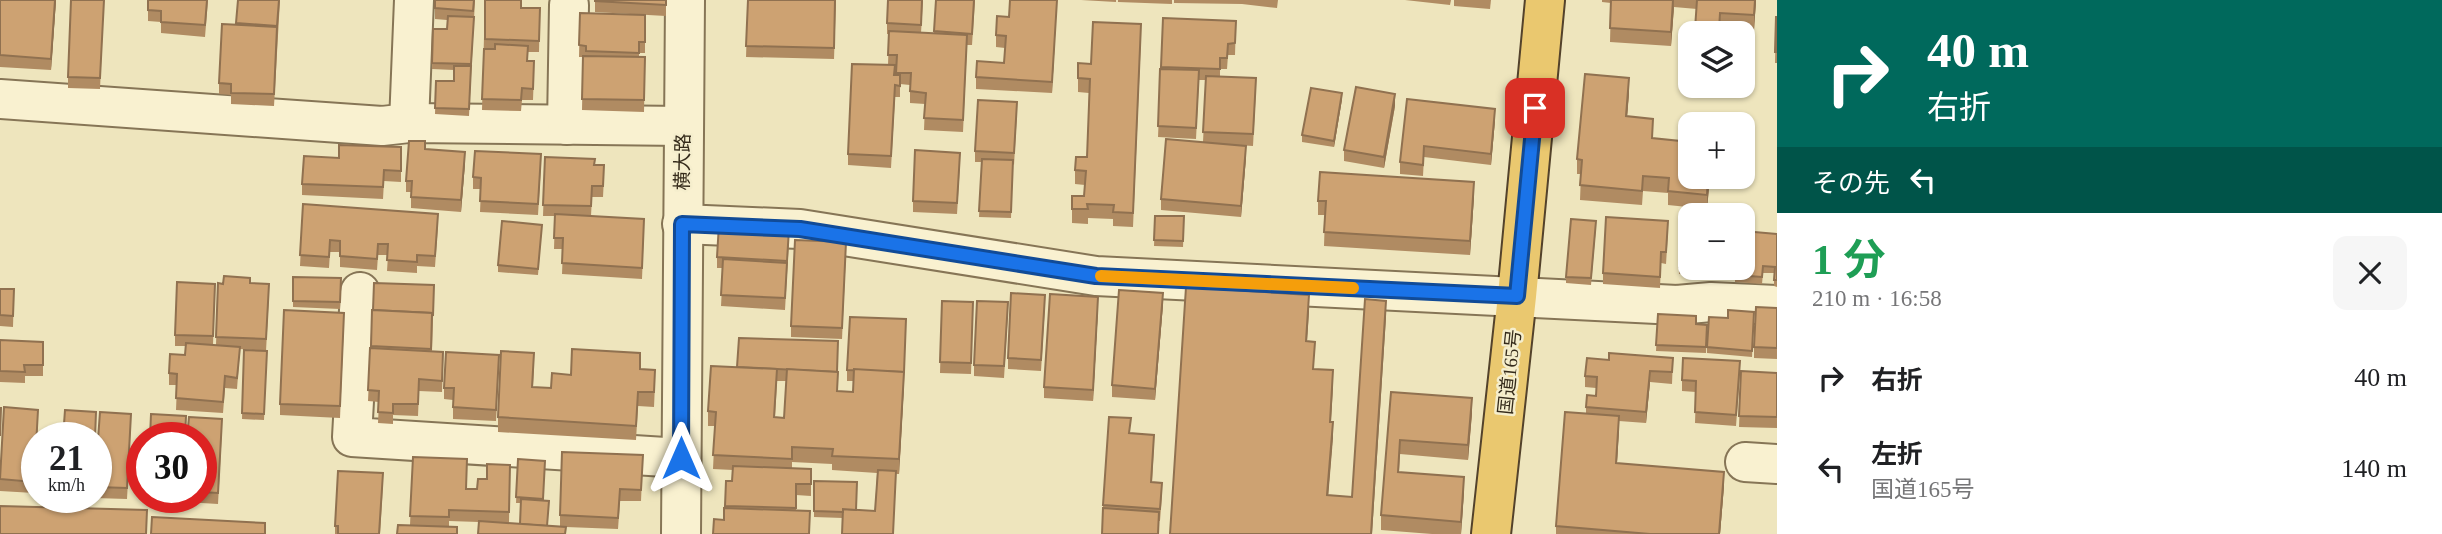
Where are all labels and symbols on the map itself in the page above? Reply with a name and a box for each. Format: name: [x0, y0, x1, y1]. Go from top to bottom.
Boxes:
pin: [1505, 78, 1565, 138]
street label: 横大路: [672, 133, 693, 191]
street label: 国道165号: [1495, 328, 1524, 416]
position arrow: [644, 421, 718, 495]
speed limit sign: 30: [126, 422, 217, 513]

